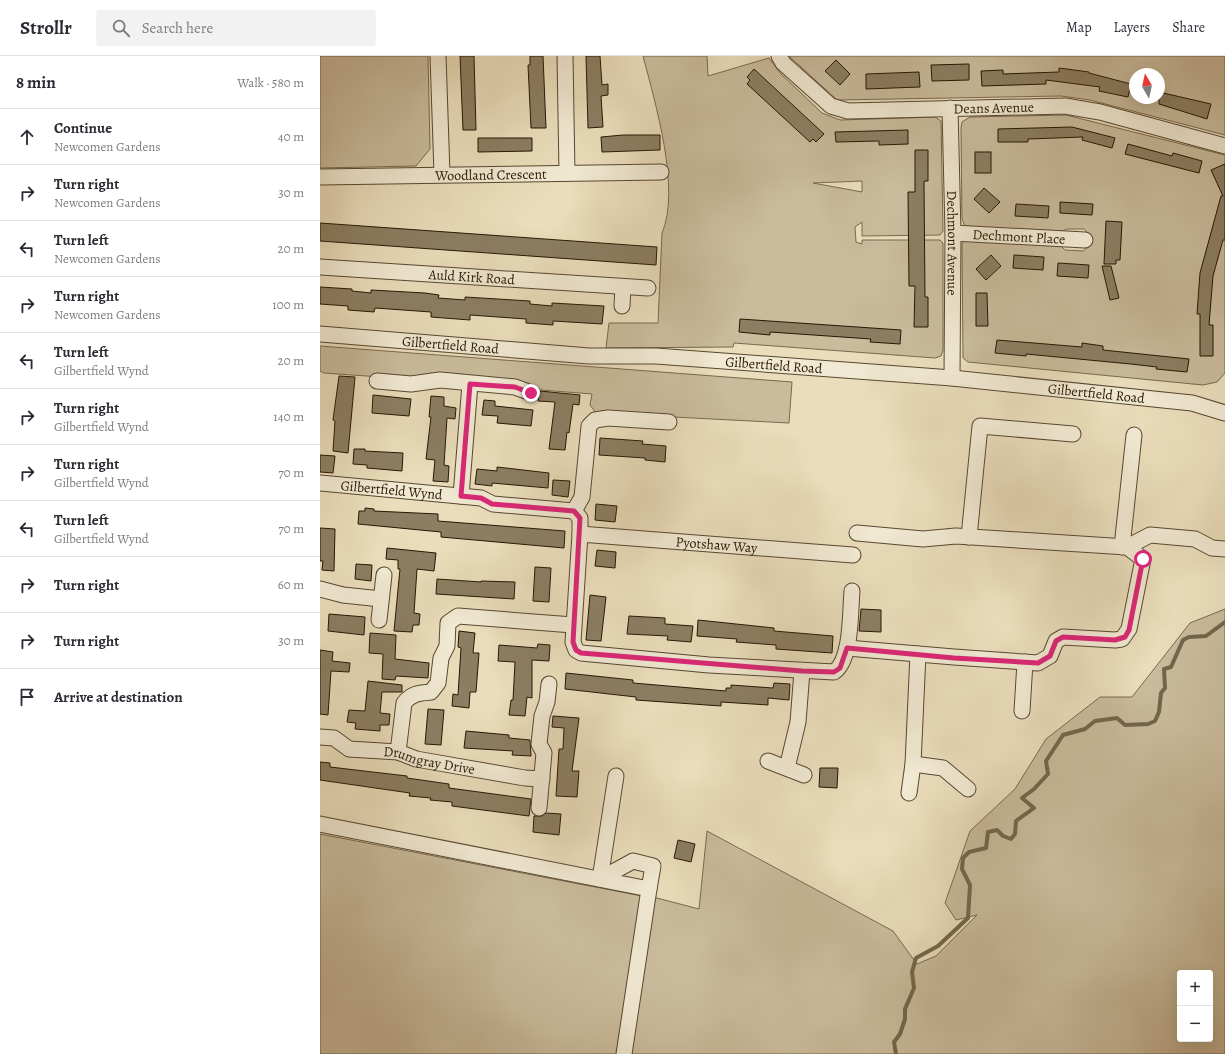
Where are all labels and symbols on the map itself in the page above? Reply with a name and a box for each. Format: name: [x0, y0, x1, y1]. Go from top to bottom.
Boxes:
north arrow: [1129, 68, 1165, 104]
street label: Deans Avenue: [953, 98, 1034, 119]
street label: Woodland Crescent: [434, 165, 547, 185]
street label: Dechmont Avenue: [942, 190, 962, 296]
street label: Dechmont Place: [972, 225, 1066, 249]
street label: Auld Kirk Road: [427, 265, 516, 289]
street label: Gilbertfield Road: [401, 332, 500, 359]
street label: Gilbertfield Road: [725, 352, 823, 378]
street label: Gilbertfield Road: [1047, 379, 1146, 408]
route end: [522, 384, 540, 402]
street label: Gilbertfield Wynd: [340, 476, 444, 504]
street label: Pyotshaw Way: [675, 532, 759, 558]
route start: [1134, 550, 1152, 568]
street label: Drumgray Drive: [383, 742, 476, 779]

